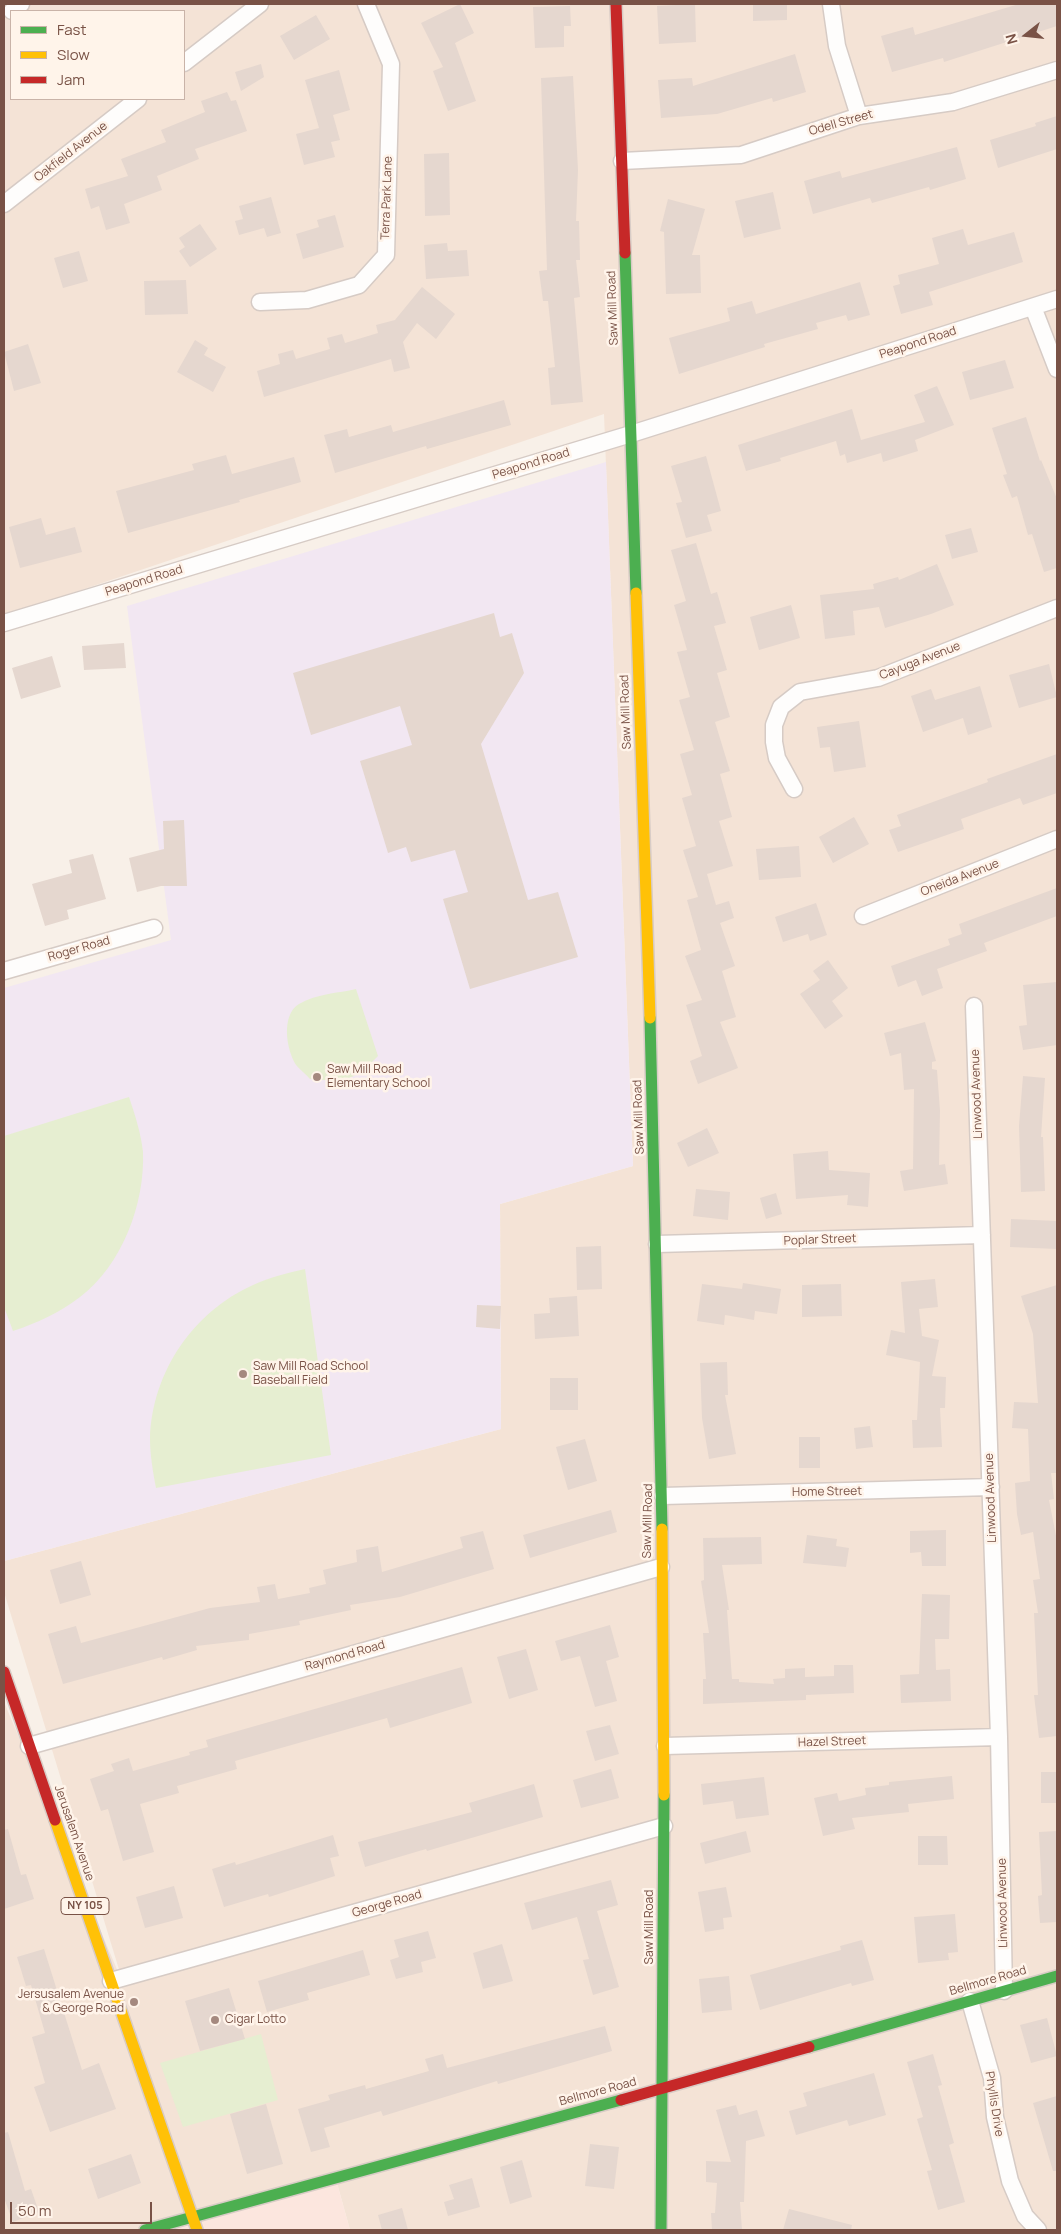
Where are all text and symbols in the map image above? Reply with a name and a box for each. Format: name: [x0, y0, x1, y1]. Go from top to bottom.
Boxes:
legend: [10, 10, 185, 100]
north arrow: [1001, 10, 1051, 60]
text: Fast: [57, 19, 86, 40]
text: N: [1001, 32, 1022, 47]
text: Slow: [57, 44, 90, 65]
text: Jam: [57, 69, 85, 90]
street label: Odell Street: [807, 107, 875, 139]
street label: Oakfield Avenue: [32, 119, 110, 185]
street label: Terra Park Lane: [378, 156, 396, 240]
street label: Saw Mill Road: [604, 270, 622, 346]
street label: Peapond Road: [878, 324, 958, 362]
street label: Peapond Road: [491, 445, 571, 483]
street label: Peapond Road: [104, 562, 184, 600]
street label: Cayuga Avenue: [877, 639, 963, 683]
street label: Saw Mill Road: [617, 674, 635, 750]
street label: Oneida Avenue: [919, 856, 1001, 900]
street label: Roger Road: [46, 933, 112, 965]
street label: Linwood Avenue: [968, 1049, 986, 1139]
place label: Saw Mill Road Elementary School: [327, 1063, 430, 1091]
marker: Saw Mill Road Elementary School: [311, 1071, 323, 1083]
street label: Saw Mill Road: [630, 1079, 648, 1155]
street label: Poplar Street: [783, 1232, 857, 1248]
place label: Saw Mill Road School Baseball Field: [253, 1360, 368, 1388]
marker: Saw Mill Road School Baseball Field: [237, 1368, 249, 1380]
street label: Linwood Avenue: [982, 1453, 1000, 1543]
street label: Saw Mill Road: [640, 1483, 656, 1559]
street label: Home Street: [792, 1484, 862, 1500]
street label: Raymond Road: [303, 1638, 387, 1674]
street label: Hazel Street: [798, 1734, 866, 1750]
street label: Jerusalem Avenue: [51, 1783, 97, 1883]
street label: Linwood Avenue: [995, 1858, 1011, 1948]
street label: George Road: [351, 1887, 423, 1921]
street label: Saw Mill Road: [643, 1890, 657, 1964]
road number: NY 105: [61, 1898, 109, 1914]
street label: Bellmore Road: [948, 1963, 1028, 1999]
place label: Jersusalem Avenue & George Road: [18, 1988, 124, 2016]
marker: Jersusalem Avenue & George Road: [128, 1996, 140, 2008]
place label: Cigar Lotto: [225, 2013, 286, 2027]
marker: Cigar Lotto: [209, 2014, 221, 2026]
street label: Phyllis Drive: [982, 2070, 1006, 2138]
street label: Bellmore Road: [558, 2075, 638, 2109]
scale bar: [12, 2192, 155, 2224]
text: 50 m: [18, 2200, 52, 2221]

